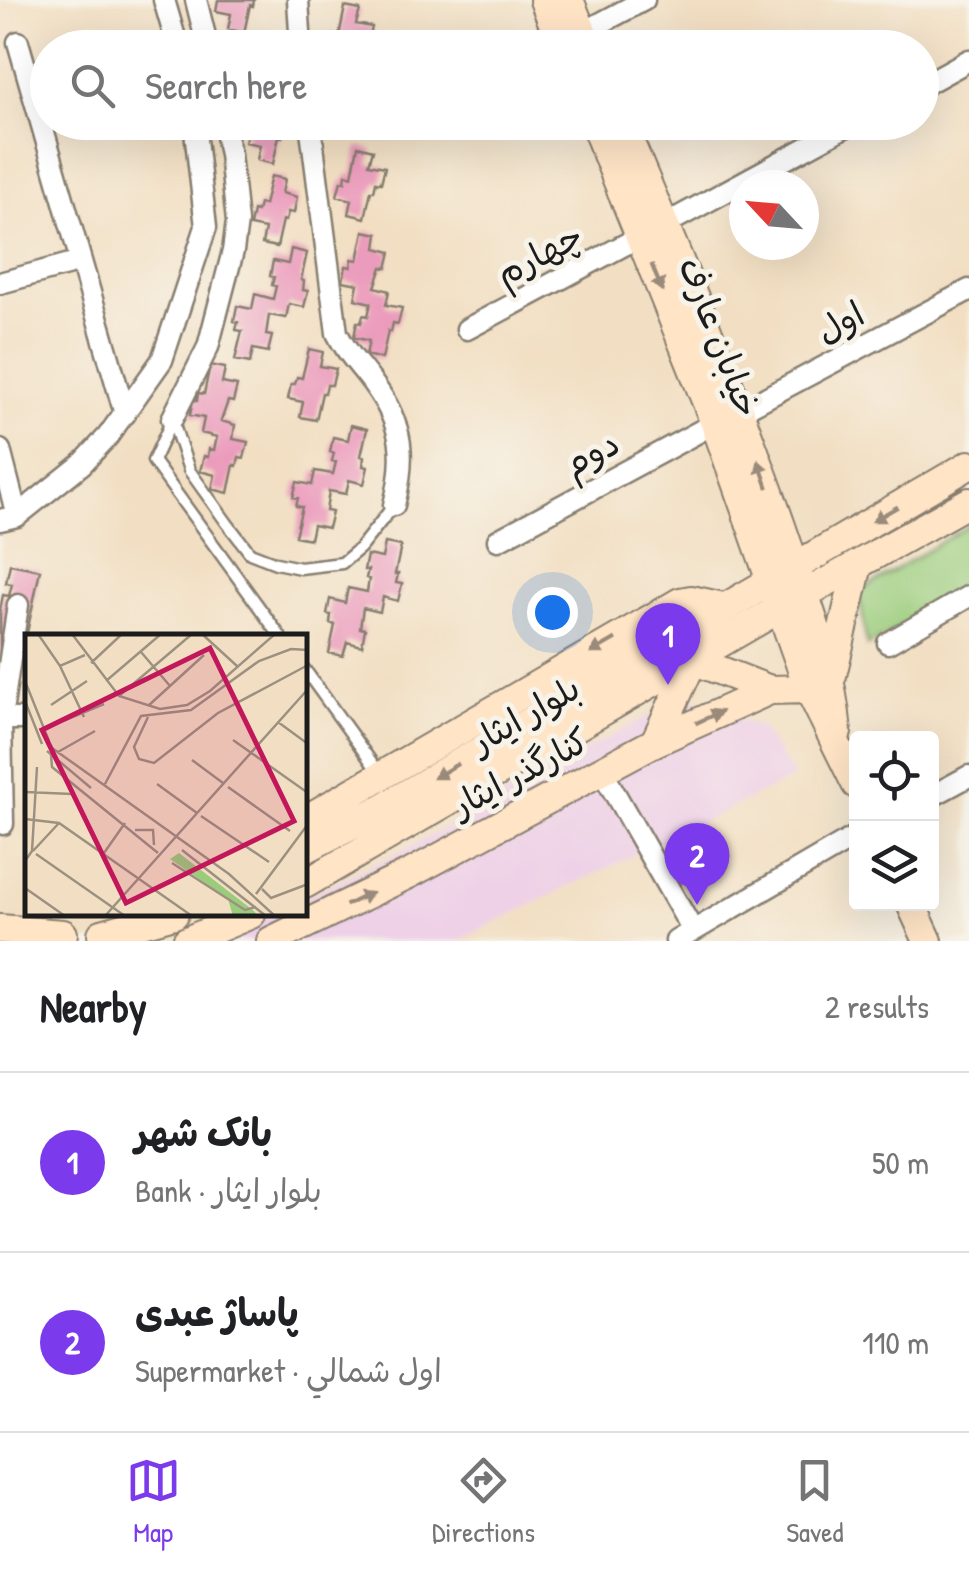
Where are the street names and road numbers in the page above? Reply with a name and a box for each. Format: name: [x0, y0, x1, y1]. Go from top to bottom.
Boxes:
street label: چهارم: [487, 212, 593, 300]
street label: خیابان عارف: [668, 250, 772, 424]
street label: اول: [808, 290, 872, 354]
street label: دوم: [555, 419, 629, 491]
street label: بلوار ایثار: [459, 664, 588, 766]
street label: کنارگذر ایثار: [440, 716, 597, 829]

